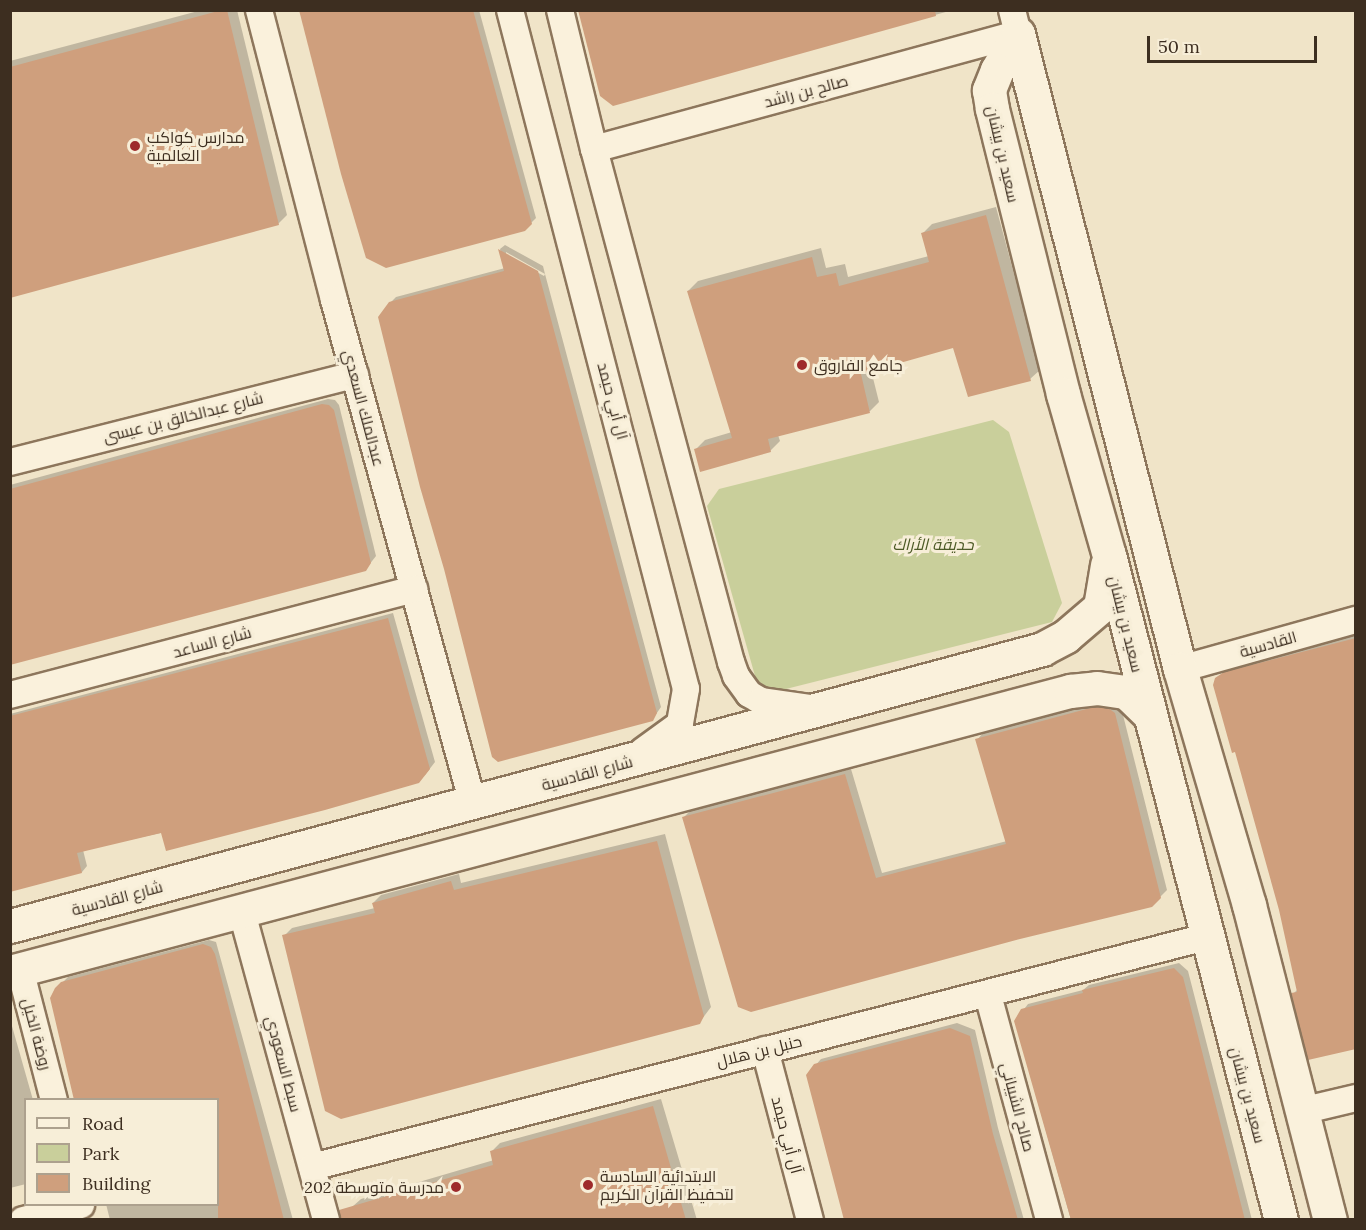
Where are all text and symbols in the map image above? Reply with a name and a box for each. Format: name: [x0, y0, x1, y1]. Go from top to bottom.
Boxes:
scale bar: [1150, 24, 1320, 62]
text: 50 m: [1158, 35, 1200, 58]
street label: صالح بن راشد: [762, 71, 850, 111]
street label: سعيد بن بيشان: [983, 104, 1023, 204]
place label: مدارس كواكب العالمية: [147, 127, 245, 165]
marker: مدارس كواكب العالمية: [128, 139, 142, 153]
street label: عبدالملك السعدي: [339, 348, 389, 468]
place label: جامع الفاروق: [814, 355, 903, 375]
marker: جامع الفاروق: [795, 358, 809, 372]
street label: آل أبي حيمد: [593, 360, 633, 442]
street label: شارع عبدالخالق بن عيسى: [101, 388, 265, 446]
park label: حديقة الأراك: [892, 534, 974, 554]
street label: سعيد بن بيشان: [1105, 574, 1147, 674]
street label: شارع الساعد: [171, 622, 253, 662]
street label: القادسية: [1237, 627, 1299, 661]
street label: شارع القادسية: [539, 752, 635, 794]
street label: شارع القادسية: [69, 877, 165, 919]
street label: روضة الخيل: [18, 996, 56, 1072]
street label: سبط السعودي: [262, 1014, 306, 1114]
street label: حنبل بن هلال: [714, 1031, 804, 1071]
street label: سعيد بن بيشان: [1226, 1045, 1270, 1145]
street label: صالح الشيباني: [997, 1060, 1039, 1154]
street label: آل أبي حيمد: [767, 1094, 807, 1176]
legend: [24, 1098, 219, 1206]
text: Road: [82, 1112, 124, 1135]
text: Park: [82, 1142, 119, 1165]
place label: الابتدائية السادسة لتحفيظ القرآن الكريم: [600, 1166, 734, 1204]
text: Building: [82, 1172, 150, 1195]
place label: مدرسة متوسطة 202: [304, 1177, 444, 1197]
marker: الابتدائية السادسة لتحفيظ القرآن الكريم: [581, 1178, 595, 1192]
marker: مدرسة متوسطة 202: [449, 1180, 463, 1194]

